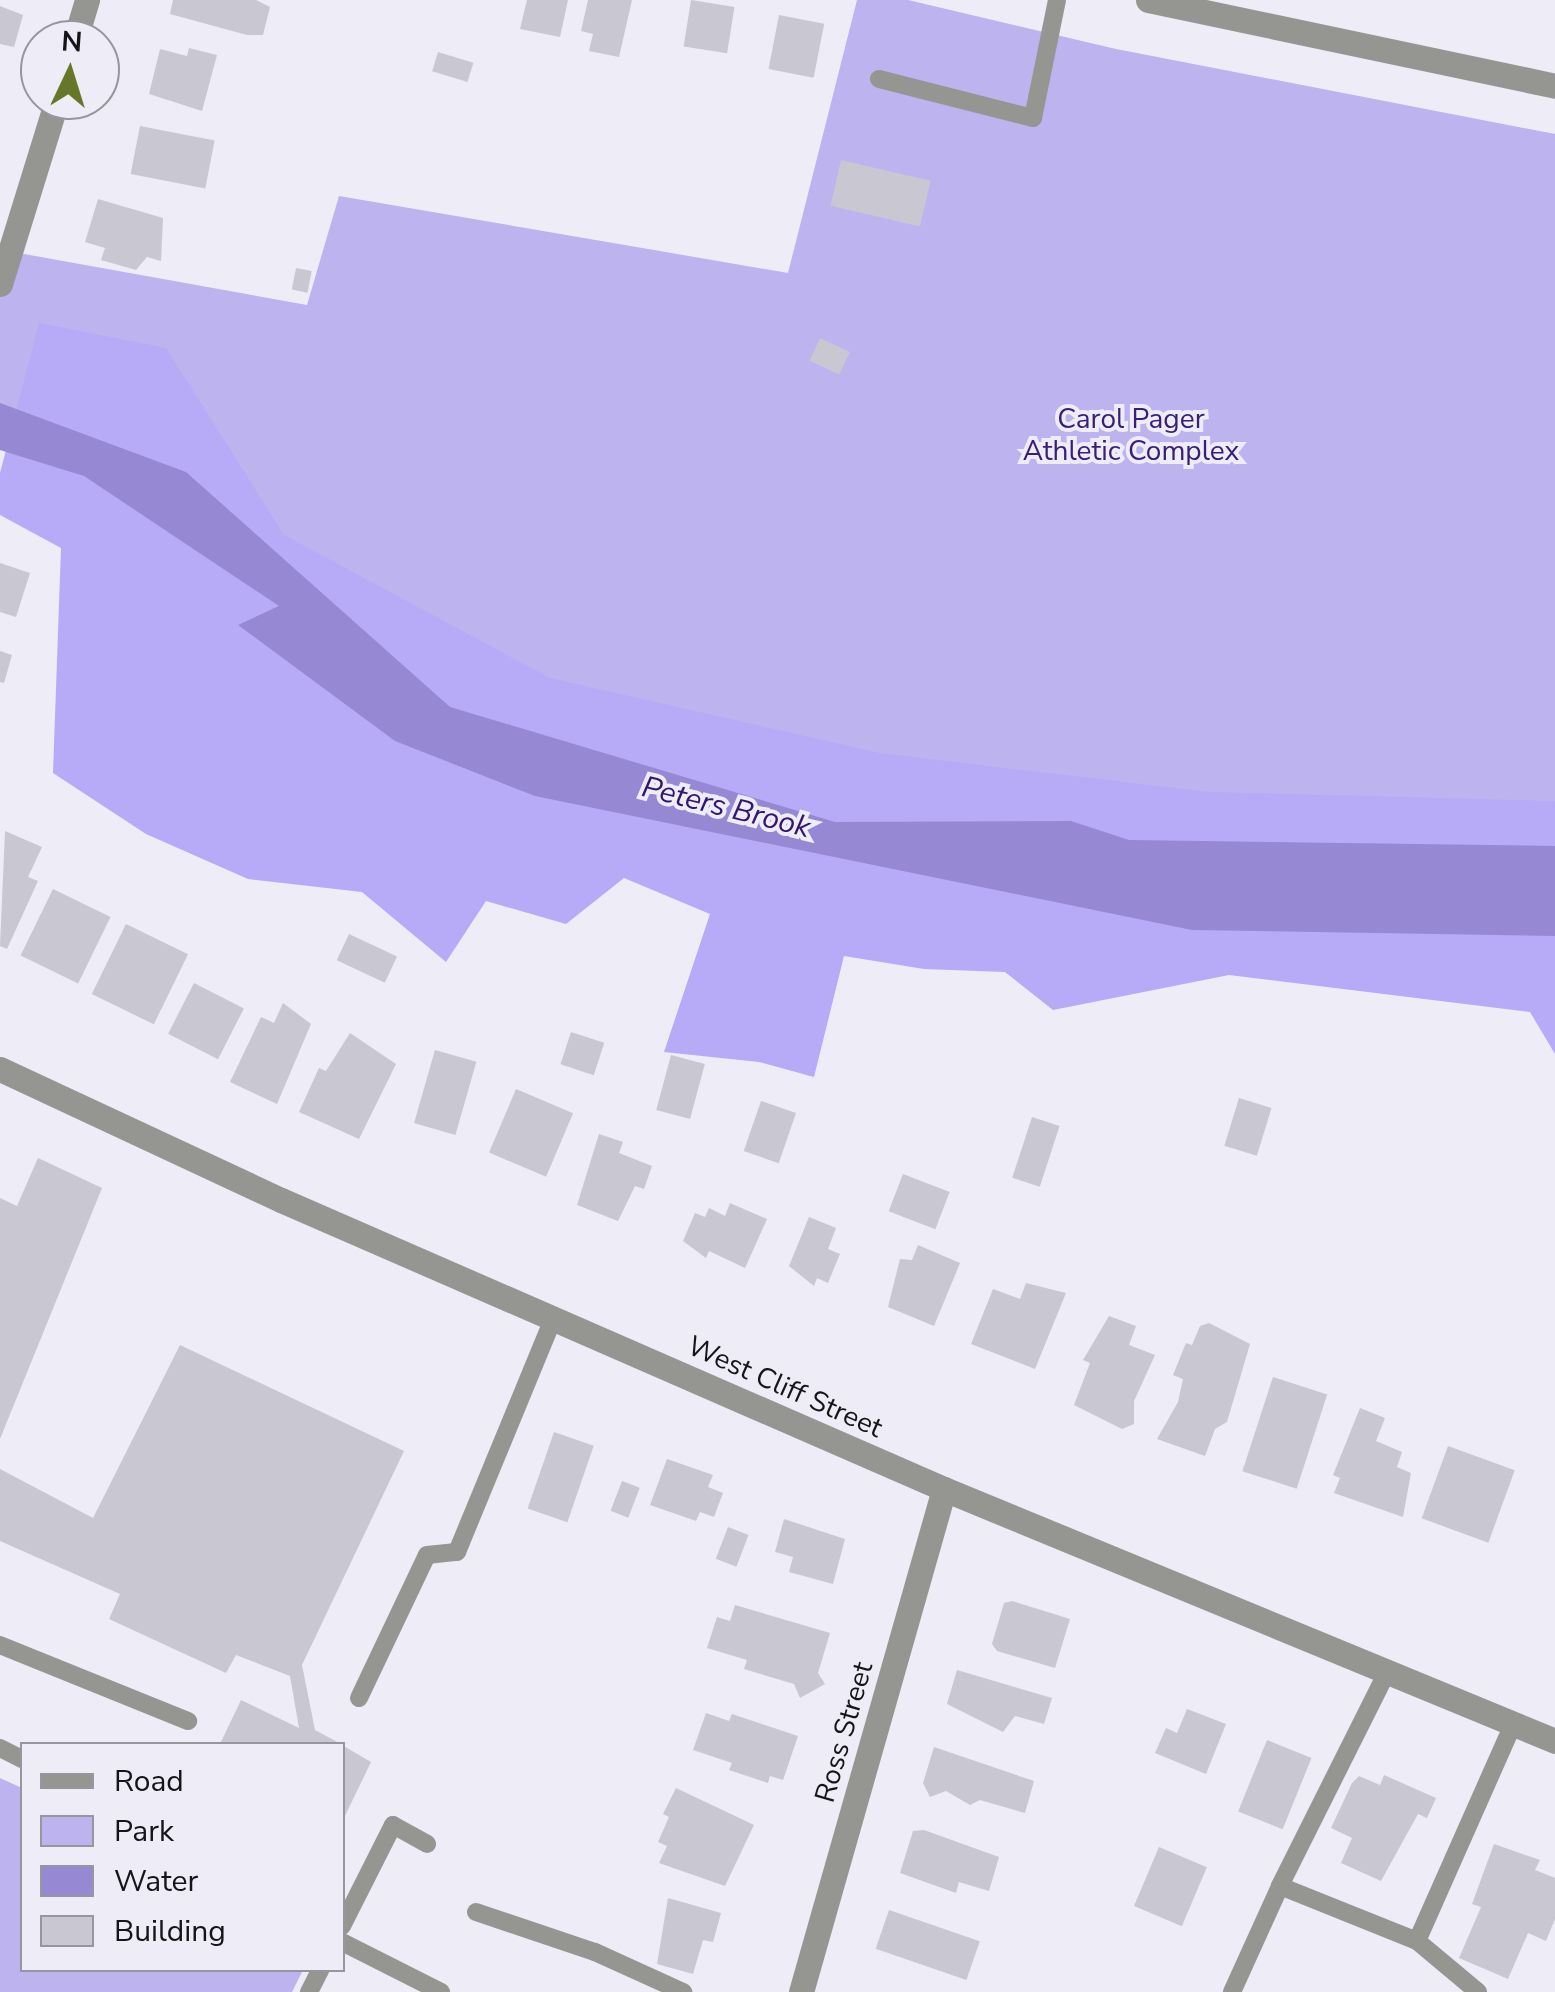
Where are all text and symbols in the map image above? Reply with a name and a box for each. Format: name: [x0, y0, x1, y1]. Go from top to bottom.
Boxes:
north arrow: [20, 20, 120, 120]
text: N: [60, 22, 84, 62]
park label: Carol Pager Athletic Complex: [1023, 402, 1239, 468]
water label: Peters Brook: [638, 770, 814, 846]
street label: West Cliff Street: [682, 1329, 888, 1445]
street label: Ross Street: [808, 1658, 880, 1806]
legend: [20, 1742, 345, 1972]
text: Road: [114, 1761, 184, 1802]
text: Park: [114, 1811, 174, 1852]
text: Water: [114, 1861, 198, 1902]
text: Building: [114, 1911, 226, 1952]

